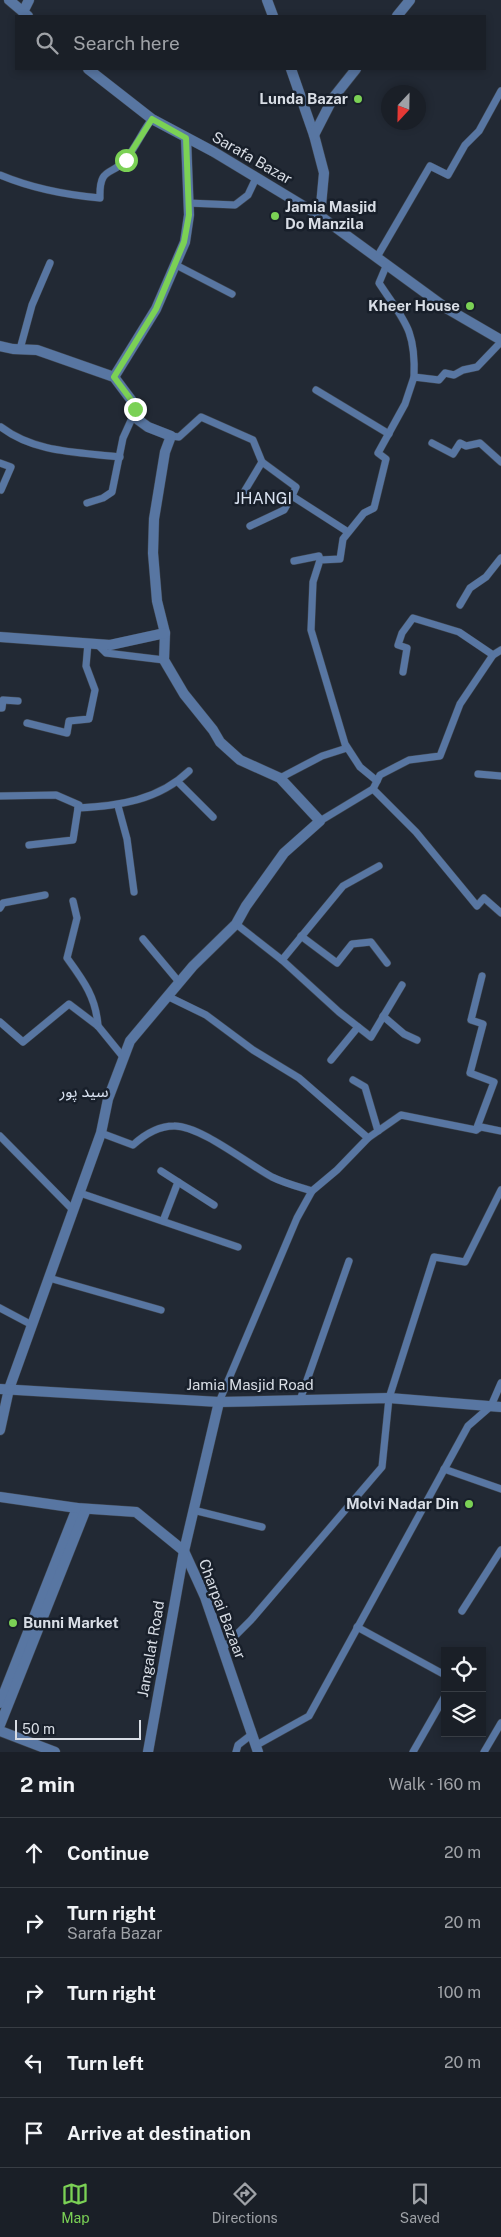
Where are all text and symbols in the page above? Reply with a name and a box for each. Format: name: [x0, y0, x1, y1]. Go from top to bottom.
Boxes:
search box: [15, 15, 486, 70]
icon: search: [33, 29, 61, 57]
text: Search here: [73, 32, 180, 54]
north arrow: [381, 85, 426, 130]
place label: Lunda Bazar: [259, 90, 348, 107]
marker: Lunda Bazar: [352, 93, 364, 105]
street label: Sarafa Bazar: [209, 128, 295, 187]
route start: [115, 149, 138, 172]
place label: Jamia Masjid Do Manzila: [285, 198, 376, 232]
marker: Jamia Masjid Do Manzila: [269, 210, 281, 222]
place label: Kheer House: [368, 297, 460, 314]
marker: Kheer House: [464, 300, 476, 312]
route end: [124, 398, 147, 421]
district label: JHANGI: [234, 489, 292, 508]
district label: سید پور: [58, 1082, 109, 1102]
street label: Jamia Masjid Road: [186, 1376, 314, 1393]
place label: Molvi Nadar Din: [346, 1495, 459, 1512]
marker: Molvi Nadar Din: [463, 1498, 475, 1510]
street label: Charpai Bazaar: [196, 1556, 249, 1661]
street label: Jangalat Road: [134, 1599, 167, 1698]
place label: Bunni Market: [23, 1614, 119, 1631]
marker: Bunni Market: [7, 1617, 19, 1629]
map controls: [441, 1647, 486, 1737]
button: locate: [441, 1647, 486, 1692]
button: layers: [441, 1692, 486, 1737]
scale bar: [15, 1717, 141, 1740]
text: 50 m: [22, 1721, 55, 1737]
text: 2 min: [20, 1772, 75, 1797]
text: Walk · 160 m: [389, 1775, 481, 1794]
icon: ahead: [20, 1839, 48, 1867]
text: Continue: [67, 1842, 149, 1864]
text: 20 m: [444, 1843, 481, 1862]
text: Turn right: [67, 1902, 156, 1924]
icon: right: [20, 1909, 48, 1937]
text: 20 m: [444, 1913, 481, 1932]
text: Sarafa Bazar: [67, 1924, 163, 1943]
icon: right: [20, 1979, 48, 2007]
text: Turn right: [67, 1982, 156, 2004]
text: 100 m: [437, 1983, 481, 2002]
icon: left: [20, 2049, 48, 2077]
text: Turn left: [67, 2052, 144, 2074]
text: 20 m: [444, 2053, 481, 2072]
icon: arrive: [20, 2119, 48, 2147]
text: Arrive at destination: [67, 2122, 251, 2144]
tab: Map: [61, 2180, 90, 2226]
tab: Directions: [212, 2180, 278, 2226]
tab: Saved: [400, 2180, 440, 2226]

